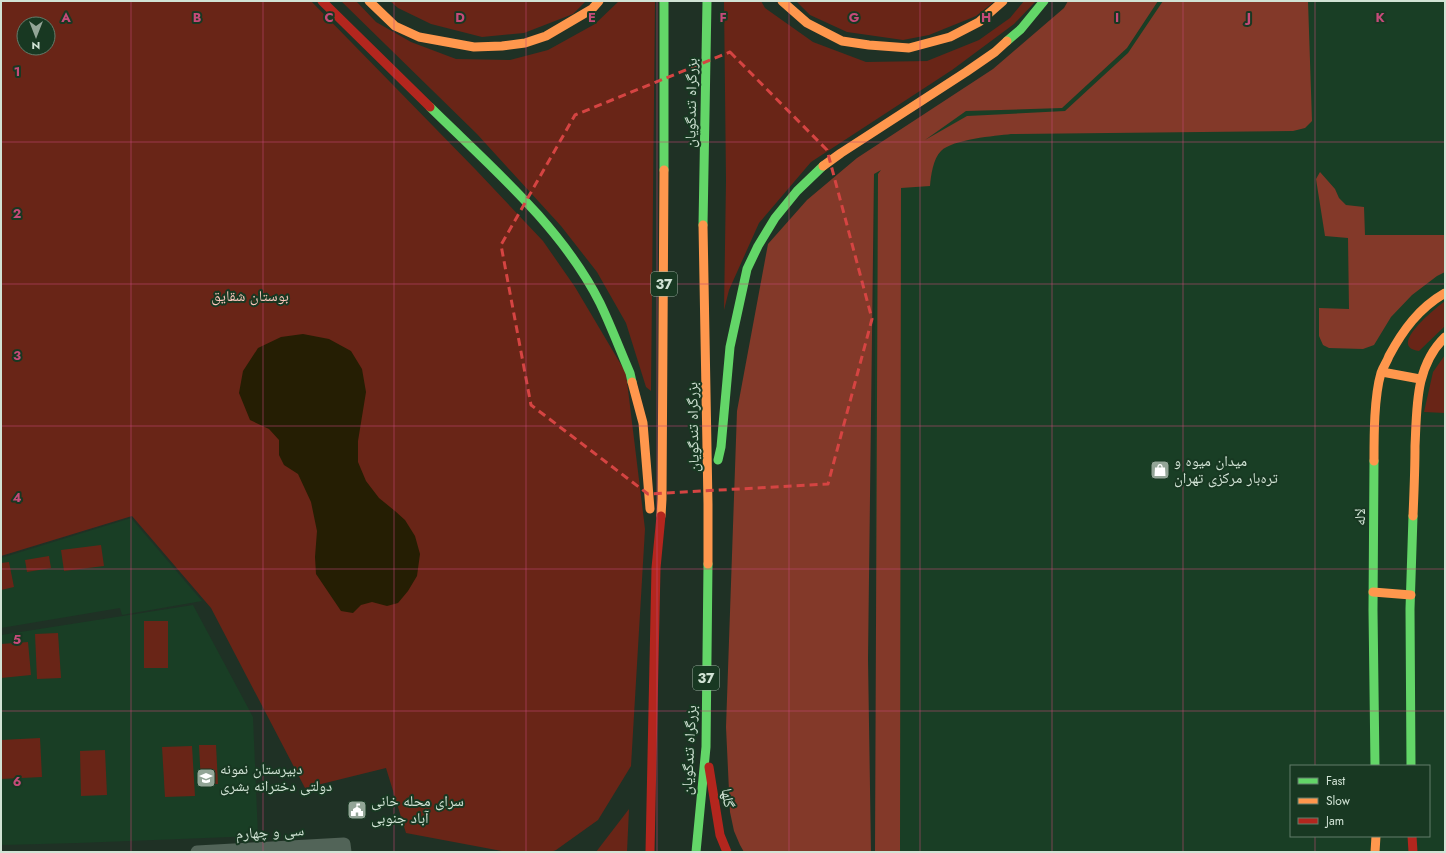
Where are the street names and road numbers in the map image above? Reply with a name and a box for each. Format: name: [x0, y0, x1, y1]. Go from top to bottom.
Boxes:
street label: بزرگراه تندگویان: [679, 58, 703, 148]
road number: 37: [651, 272, 677, 296]
street label: بزرگراه تندگویان: [681, 382, 705, 472]
street label: لاله: [1349, 508, 1371, 526]
road number: 37: [693, 666, 719, 690]
street label: بزرگراه تندگویان: [676, 704, 702, 796]
street label: گلها: [716, 787, 740, 810]
street label: سی و چهارم: [235, 819, 305, 845]

